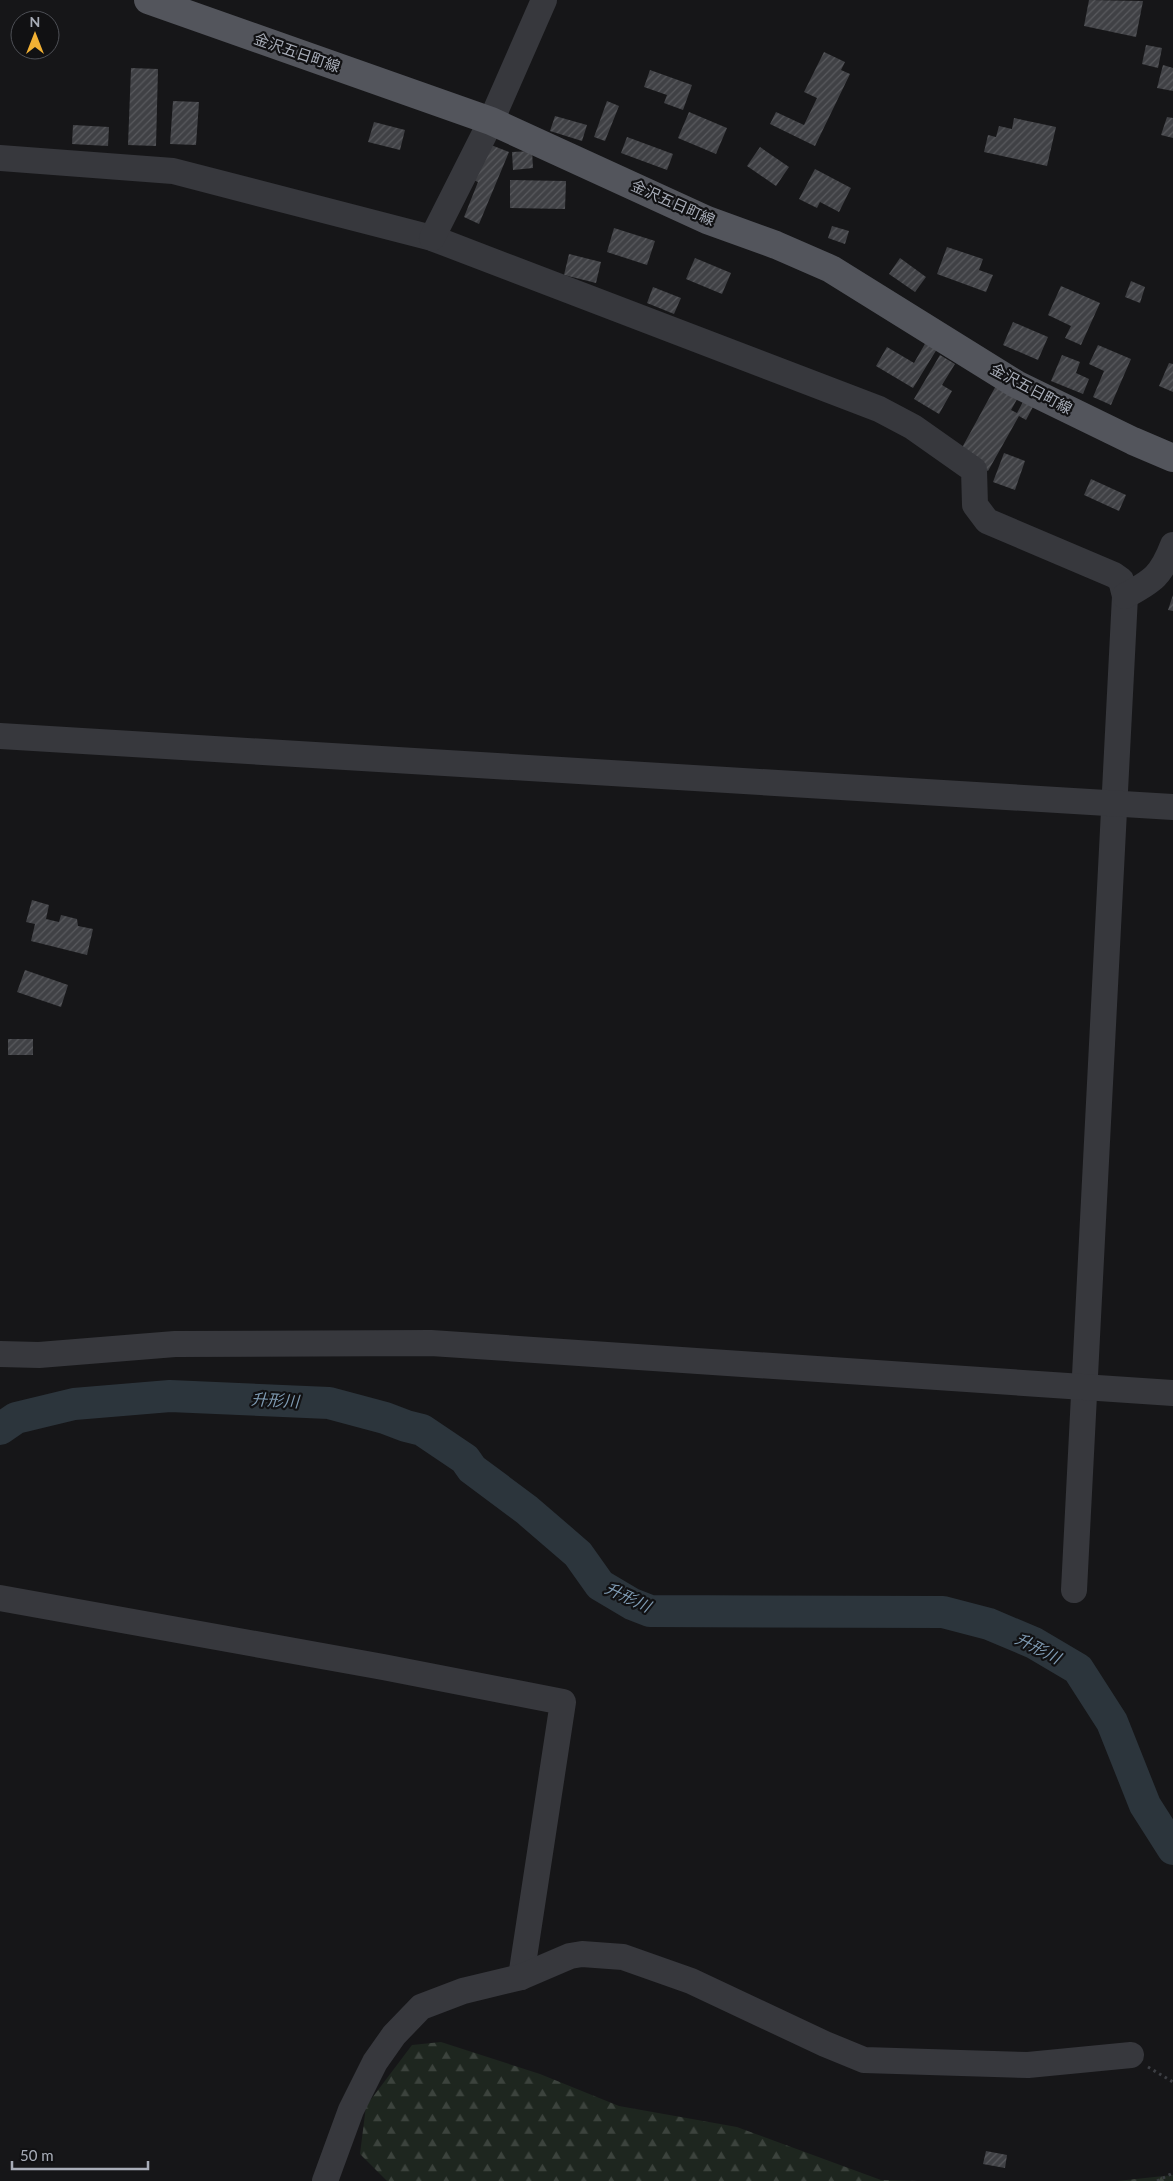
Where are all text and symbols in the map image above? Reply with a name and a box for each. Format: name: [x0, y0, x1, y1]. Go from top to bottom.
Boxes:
north arrow: [10, 10, 60, 60]
text: N: [30, 13, 40, 30]
street label: 金沢五日町線: [252, 29, 343, 75]
street label: 金沢五日町線: [629, 176, 718, 229]
street label: 金沢五日町線: [988, 359, 1075, 417]
water label: 升形川: [251, 1389, 301, 1410]
water label: 升形川: [602, 1578, 656, 1616]
water label: 升形川: [1013, 1628, 1066, 1668]
scale bar: [12, 2138, 149, 2170]
text: 50 m: [20, 2146, 54, 2164]

